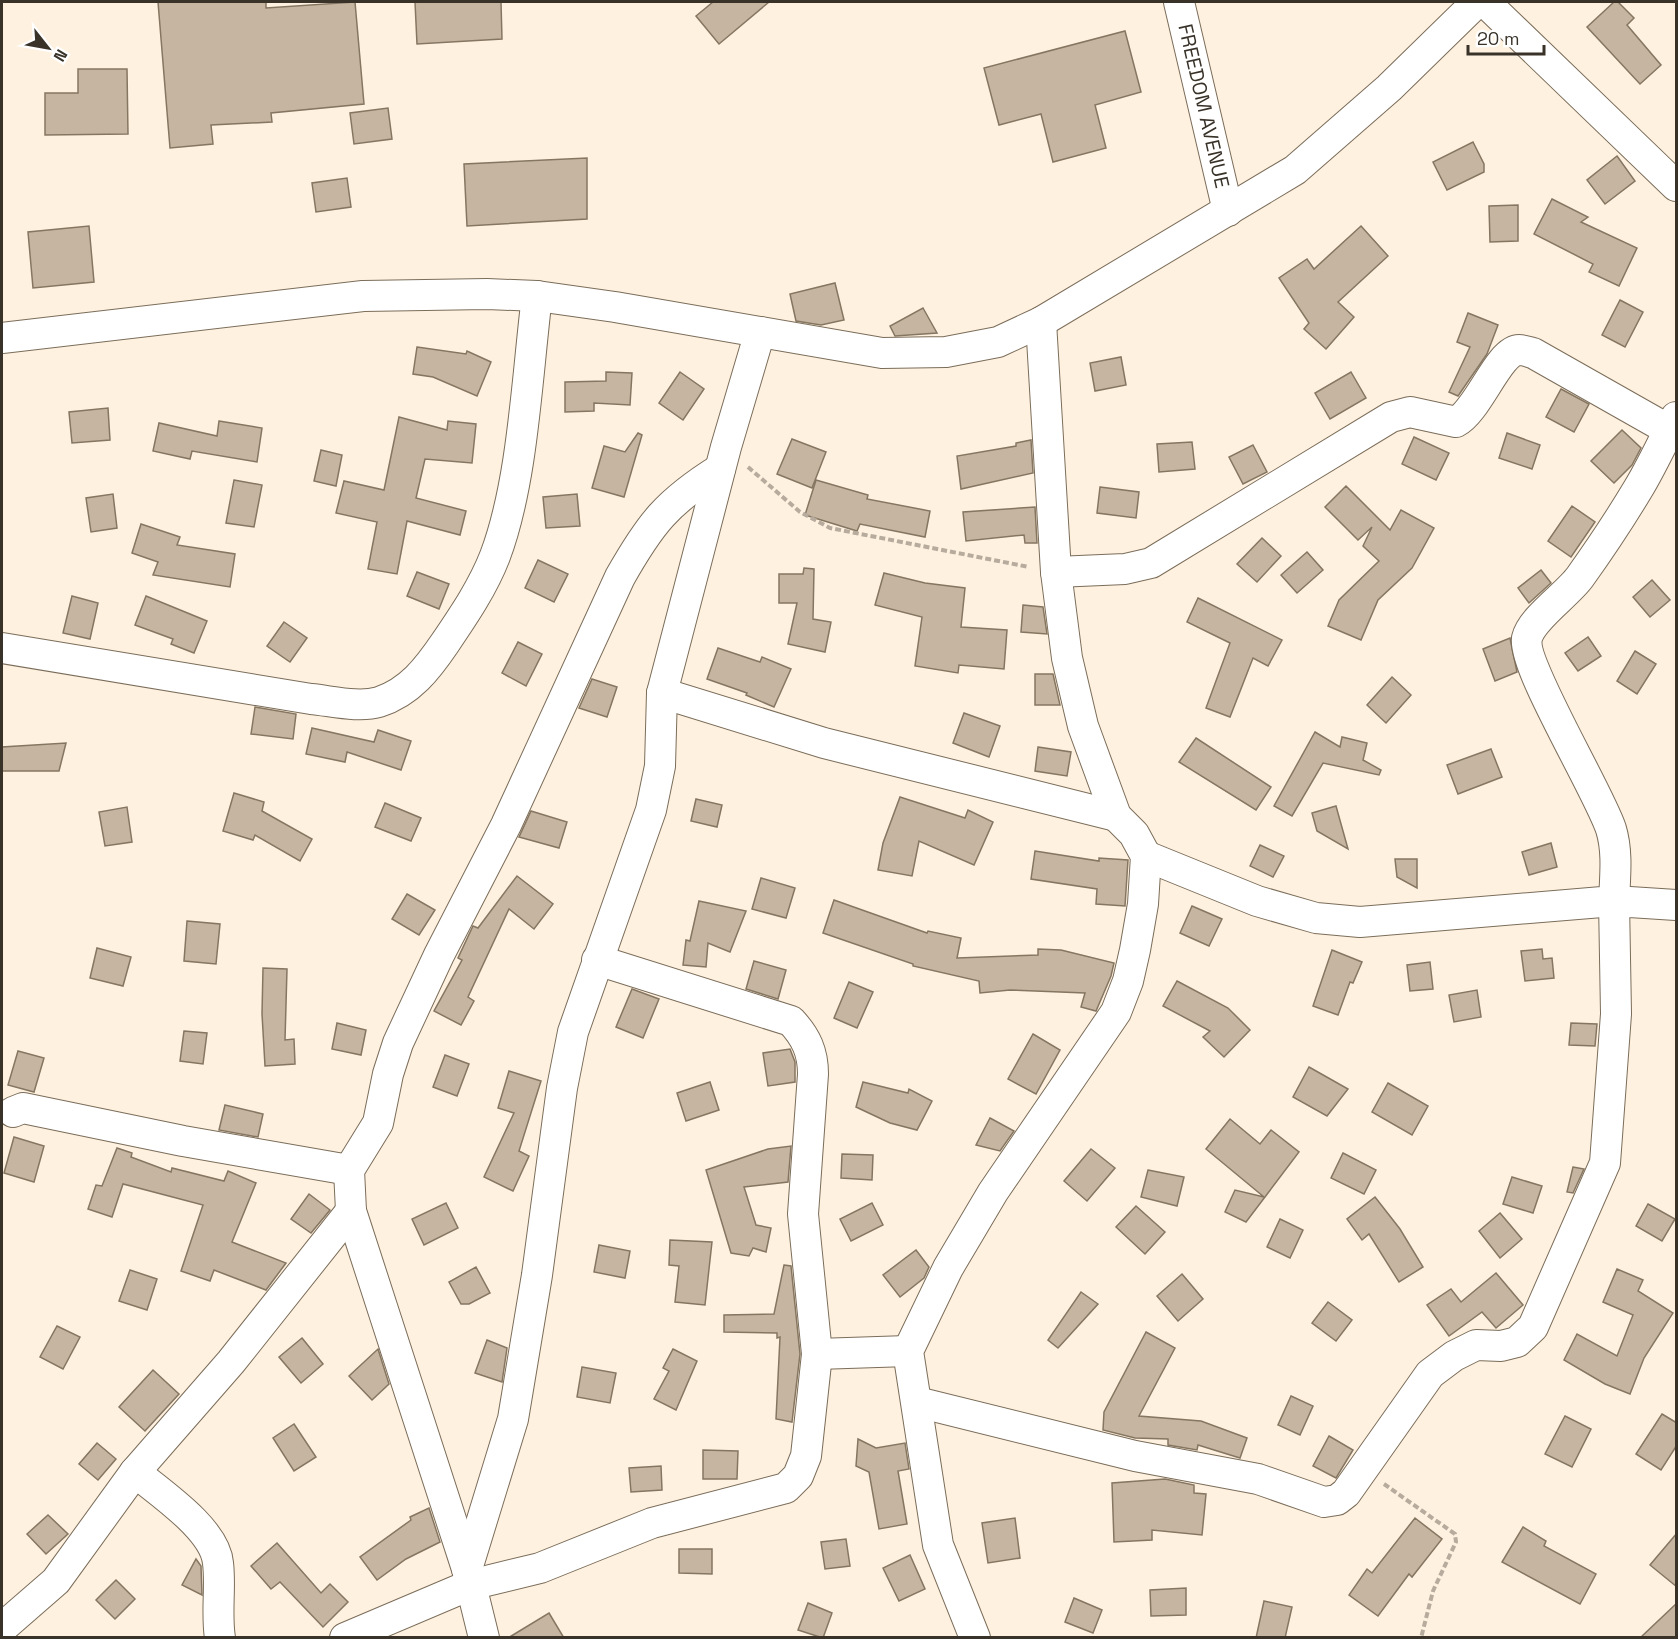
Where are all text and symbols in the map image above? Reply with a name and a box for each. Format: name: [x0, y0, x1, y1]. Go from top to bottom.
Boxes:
north arrow: [18, 18, 78, 78]
scale bar: [1468, 18, 1544, 56]
street label: FREEDOM AVENUE: [1172, 21, 1236, 191]
text: 20 m: [1477, 27, 1520, 50]
text: N: [49, 45, 72, 65]

